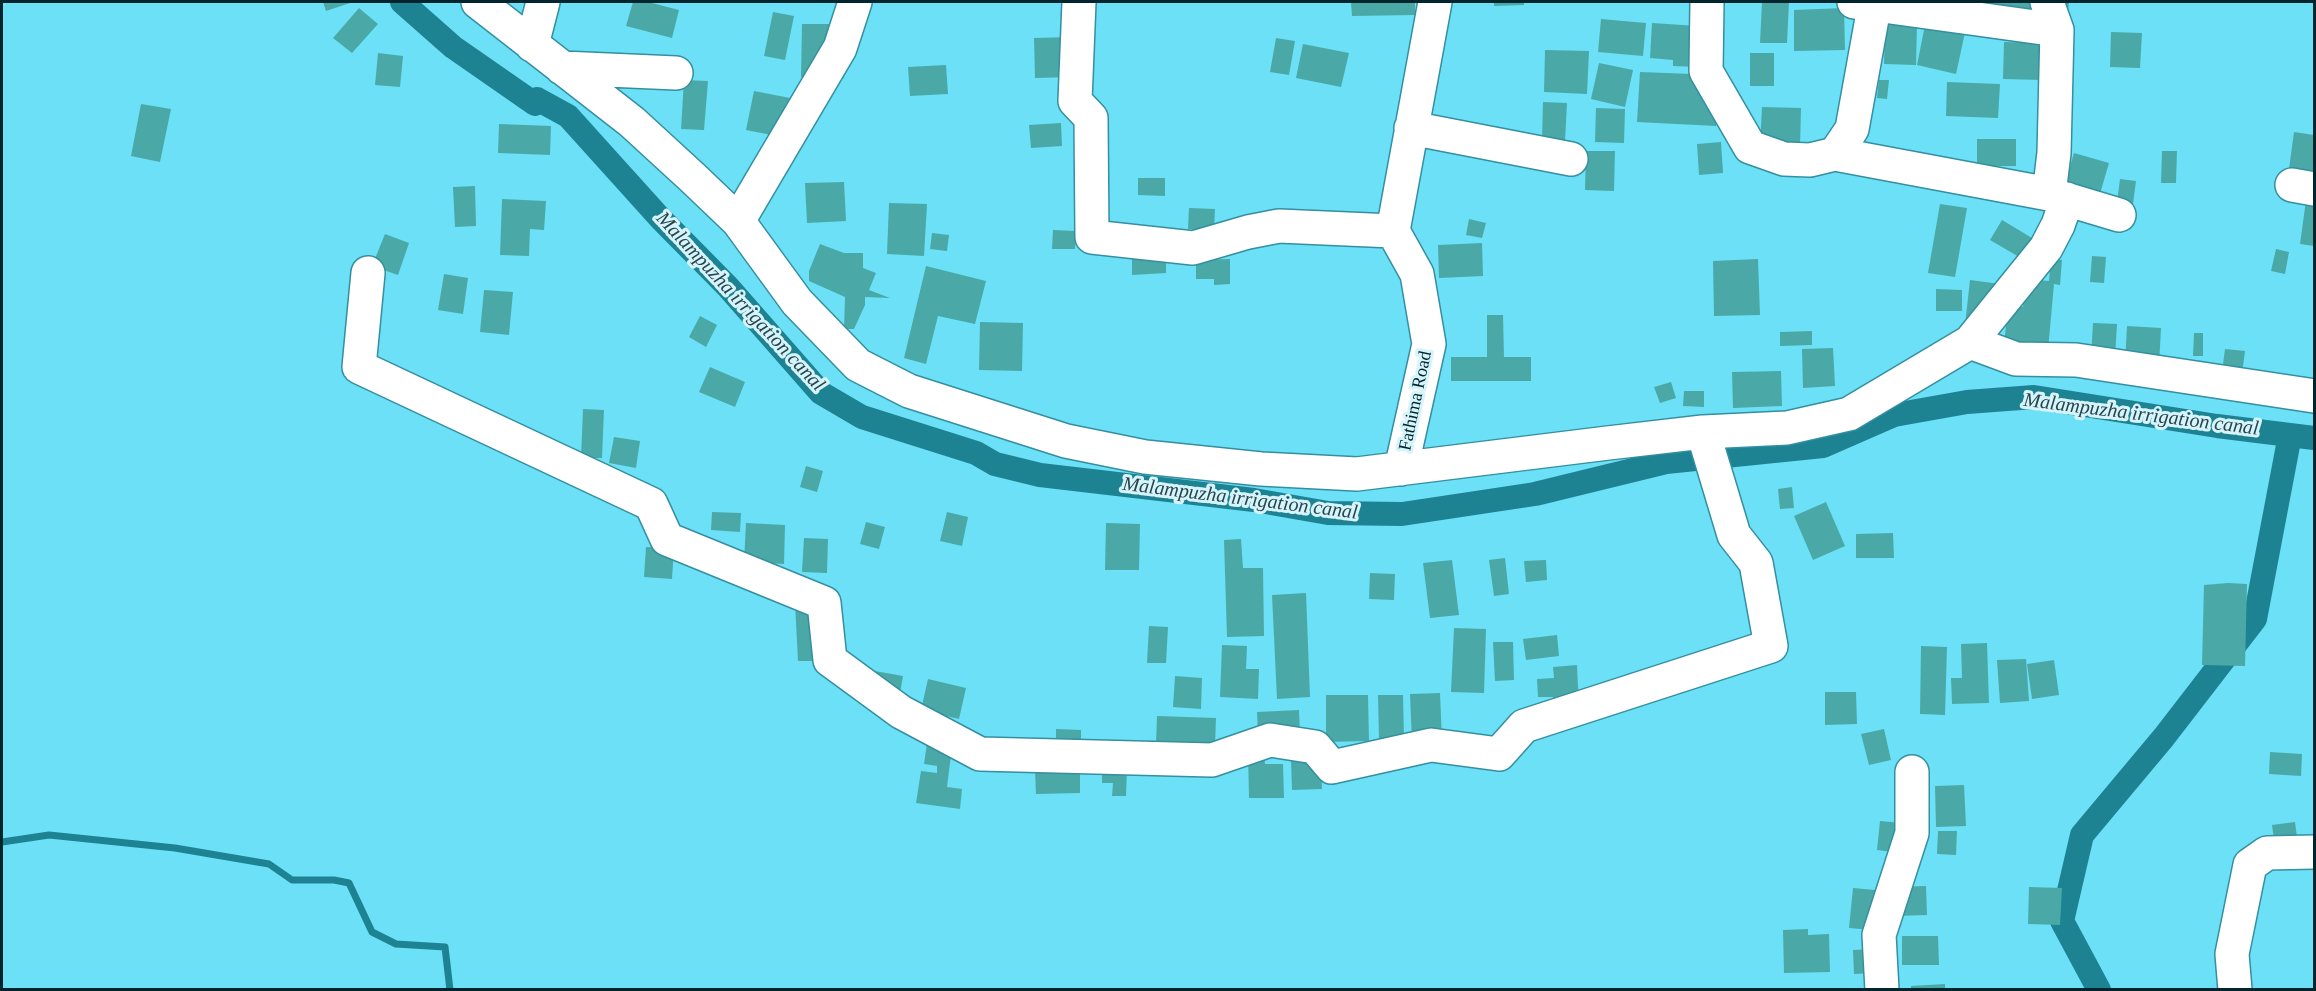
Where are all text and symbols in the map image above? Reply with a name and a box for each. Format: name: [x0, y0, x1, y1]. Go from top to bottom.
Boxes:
water label: Malampuzha irrigation canal: [651, 207, 829, 397]
street label: Fathima Road: [1395, 349, 1437, 453]
water label: Malampuzha irrigation canal: [2022, 389, 2260, 441]
water label: Malampuzha irrigation canal: [1121, 473, 1359, 525]

